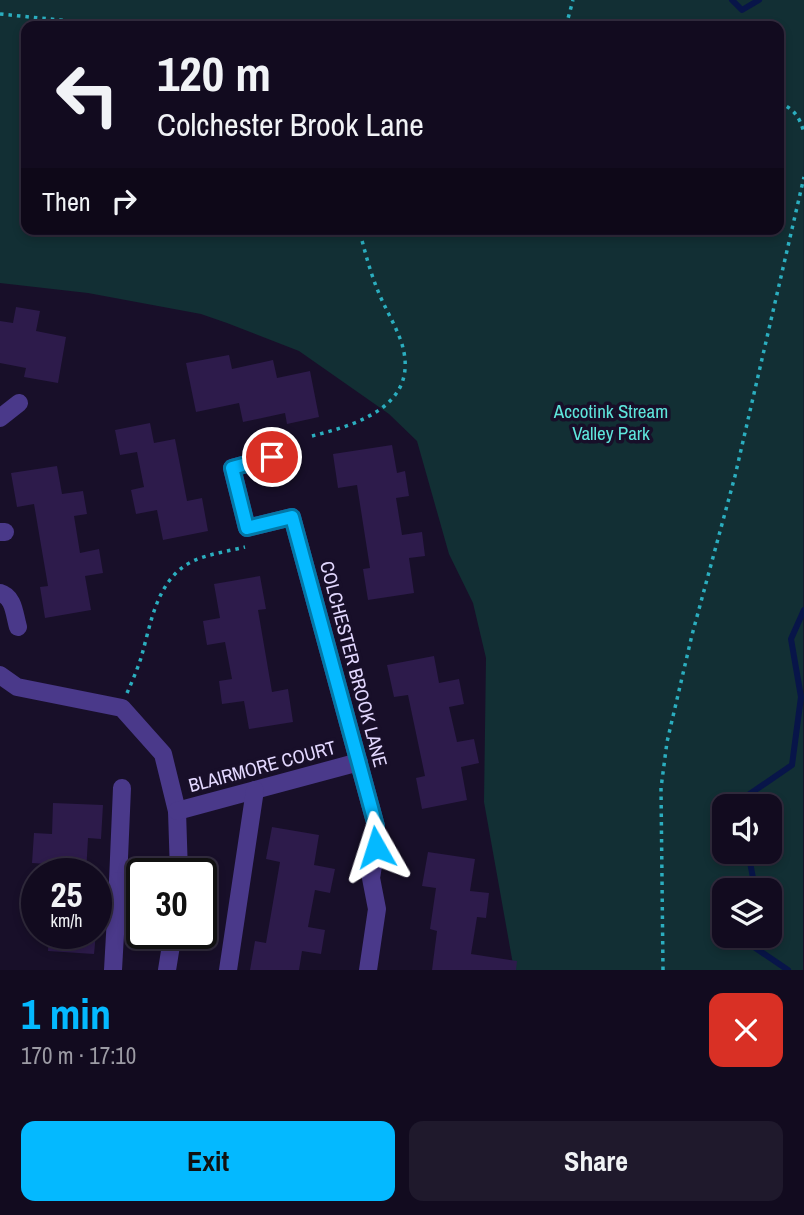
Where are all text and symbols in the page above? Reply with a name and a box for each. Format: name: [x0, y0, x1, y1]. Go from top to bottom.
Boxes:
text: 120 m: [157, 40, 271, 106]
icon: left: [42, 49, 133, 140]
text: Colchester Brook Lane: [157, 103, 424, 146]
icon: right: [105, 182, 143, 220]
text: Then: [42, 184, 91, 219]
park label: Accotink Stream Valley Park: [553, 398, 668, 446]
pin: [242, 427, 302, 487]
icon: arrive: [253, 438, 291, 476]
street label: COLCHESTER BROOK LANE: [314, 558, 394, 770]
street label: BLAIRMORE COURT: [186, 734, 339, 798]
map controls: [712, 794, 782, 948]
button: sound: [712, 794, 782, 864]
position arrow: [339, 810, 413, 884]
speed limit sign: 30: [126, 858, 217, 949]
text: 25: [51, 871, 82, 918]
button: layers: [712, 878, 782, 948]
text: km/h: [51, 908, 83, 933]
text: 1 min: [21, 986, 111, 1042]
button: close: [709, 993, 783, 1067]
text: 170 m · 17:10: [21, 1040, 136, 1071]
button: Exit: [21, 1121, 395, 1201]
button: Share: [409, 1121, 783, 1201]

